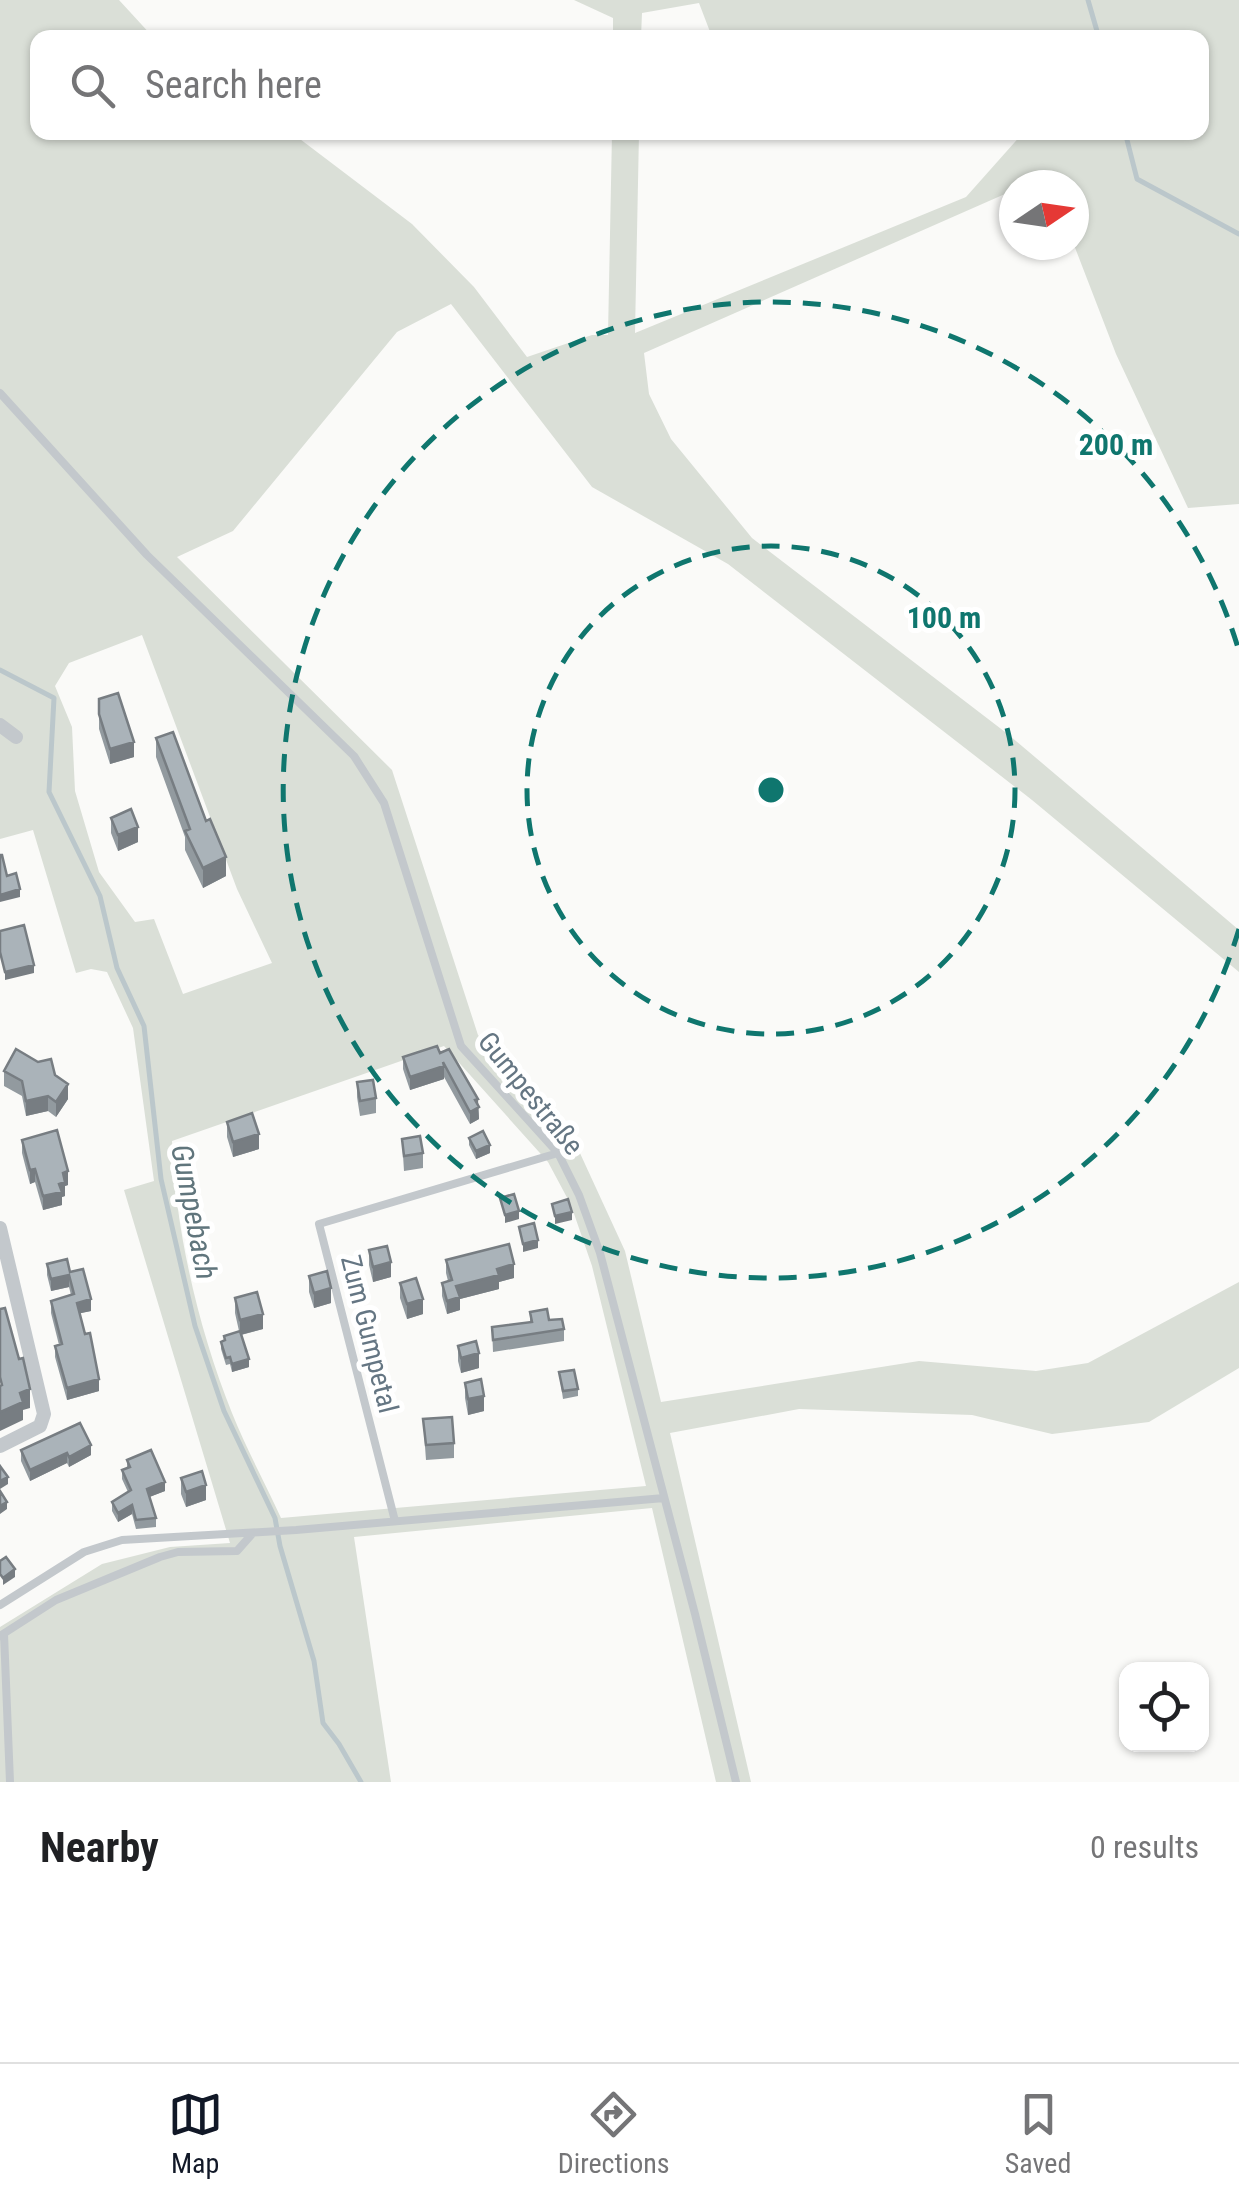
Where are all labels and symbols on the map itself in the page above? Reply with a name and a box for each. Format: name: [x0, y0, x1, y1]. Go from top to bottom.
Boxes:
north arrow: [999, 170, 1089, 260]
text: 200 m: [1079, 427, 1153, 462]
text: 100 m: [907, 600, 981, 635]
centre of rings: [753, 772, 789, 808]
street label: Gumpestraße: [471, 1025, 590, 1161]
water label: Gumpebach: [164, 1141, 225, 1282]
street label: Zum Gumpetal: [334, 1252, 405, 1417]

